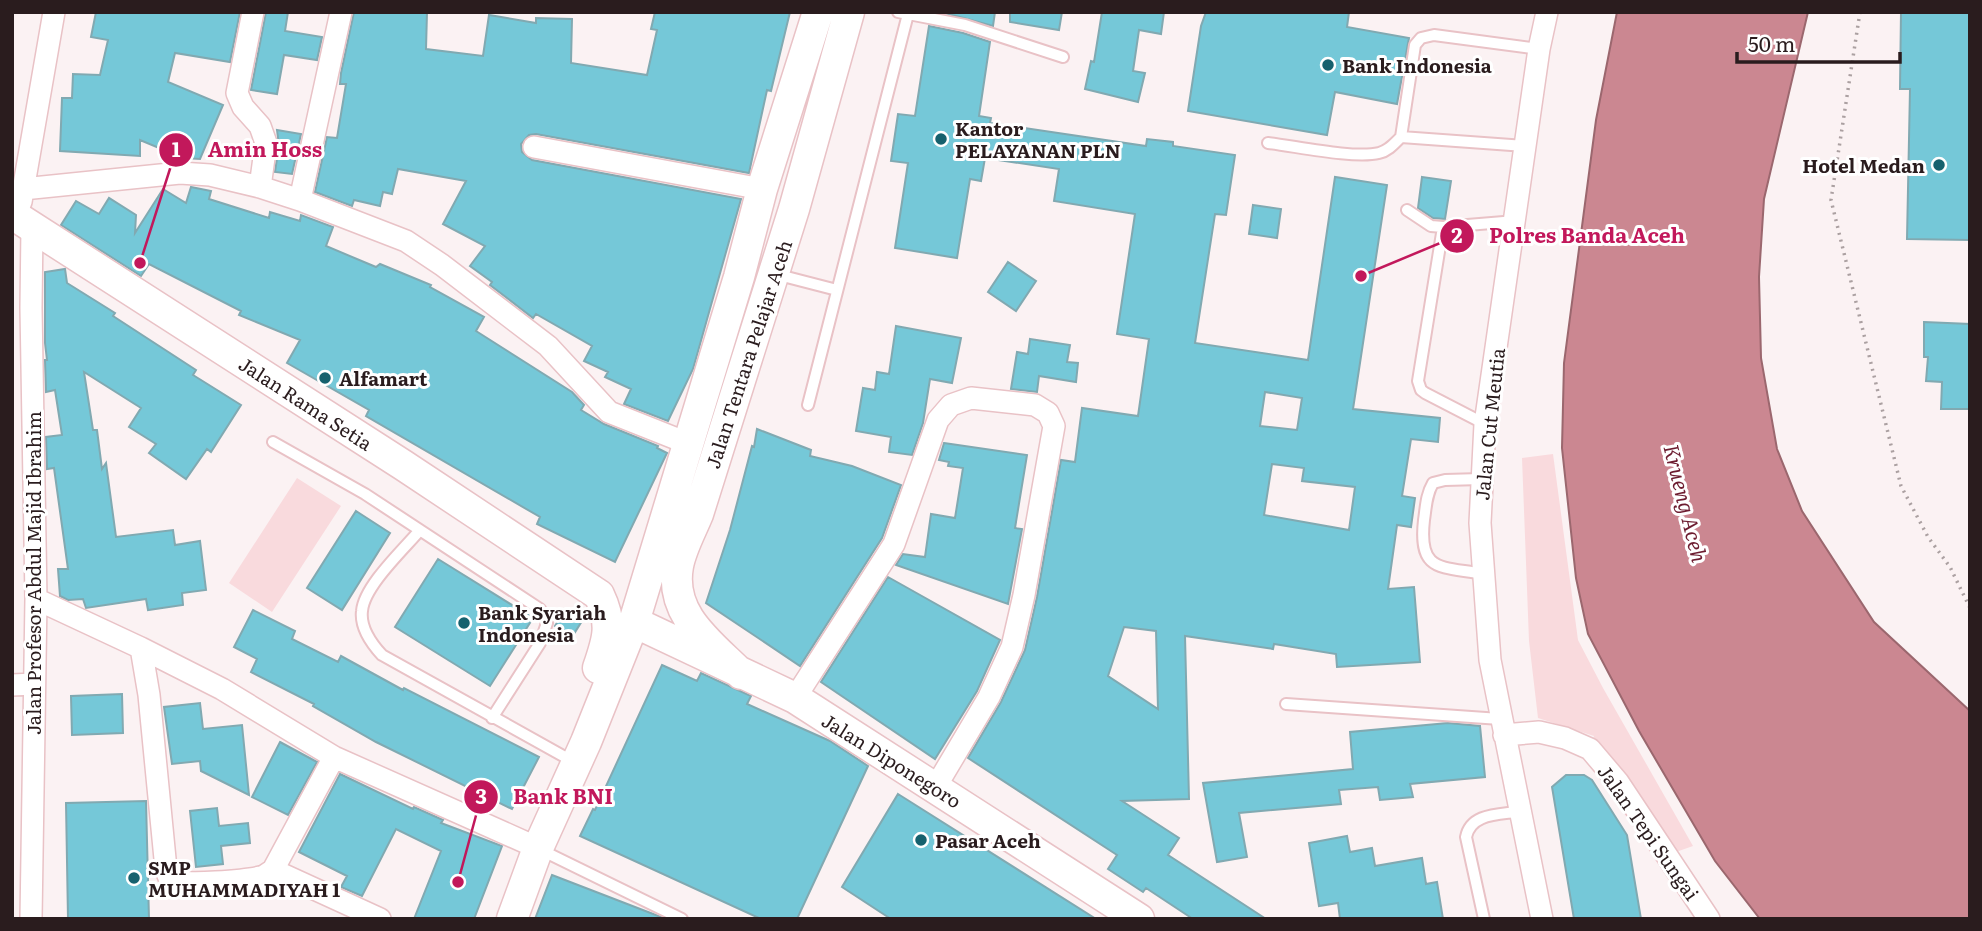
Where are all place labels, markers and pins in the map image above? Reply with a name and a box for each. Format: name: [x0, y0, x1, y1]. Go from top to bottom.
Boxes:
place label: Bank Indonesia: [1342, 51, 1492, 79]
marker: Bank Indonesia: [1320, 57, 1336, 73]
place label: Kantor PELAYANAN PLN: [955, 114, 1121, 164]
callout: Amin Hoss: [159, 129, 336, 171]
marker: Kantor PELAYANAN PLN: [933, 131, 949, 147]
place label: Hotel Medan: [1802, 151, 1925, 179]
marker: Hotel Medan: [1931, 157, 1947, 173]
callout: Polres Banda Aceh: [1440, 215, 1699, 257]
place label: Alfamart: [339, 364, 428, 392]
marker: Alfamart: [317, 370, 333, 386]
place label: Bank Syariah Indonesia: [478, 598, 606, 648]
marker: Bank Syariah Indonesia: [456, 615, 472, 631]
callout: Bank BNI: [464, 776, 627, 818]
place label: Pasar Aceh: [935, 826, 1041, 854]
marker: Pasar Aceh: [913, 832, 929, 848]
place label: SMP MUHAMMADIYAH 1: [148, 853, 340, 903]
marker: SMP MUHAMMADIYAH 1: [126, 870, 142, 886]

